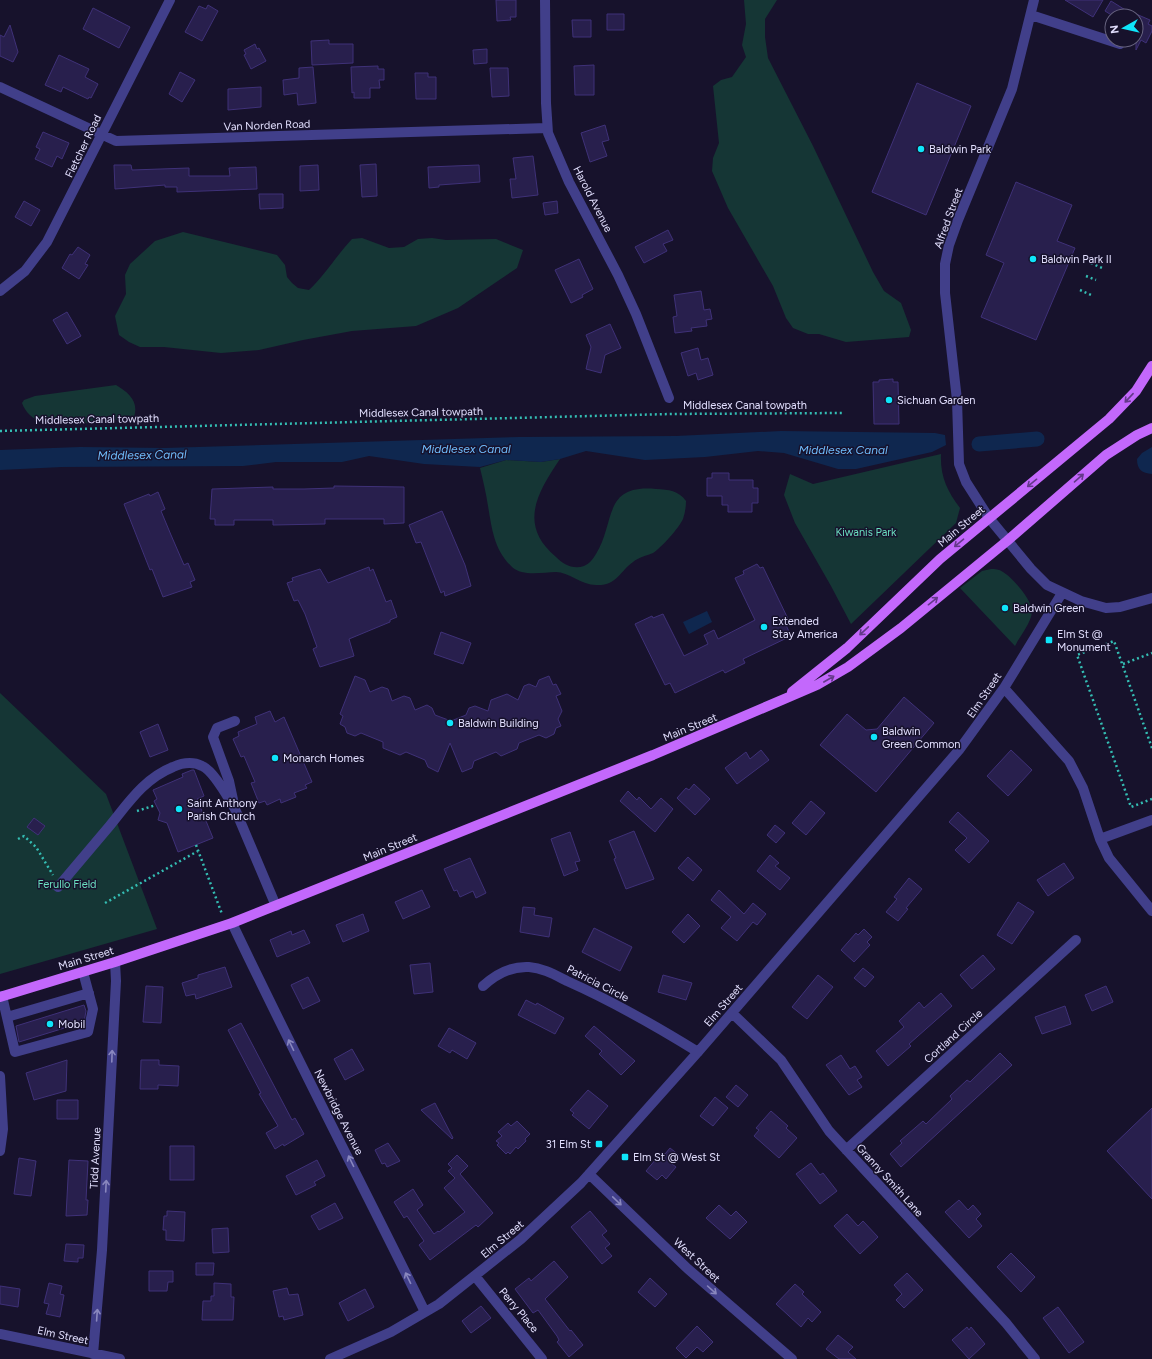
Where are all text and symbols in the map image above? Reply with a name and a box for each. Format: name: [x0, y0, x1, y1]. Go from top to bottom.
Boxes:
north arrow: [1104, 8, 1144, 48]
text: N: [1108, 24, 1122, 34]
street label: Fletcher Road: [63, 113, 104, 180]
street label: Van Norden Road: [223, 117, 311, 134]
place label: Baldwin Park: [929, 143, 992, 156]
marker: Baldwin Park: [916, 144, 926, 154]
street label: Harold Avenue: [570, 164, 615, 235]
street label: Alfred Street: [931, 186, 965, 250]
place label: Baldwin Park II: [1041, 253, 1112, 266]
marker: Baldwin Park II: [1028, 254, 1038, 264]
one-way arrow: [1125, 393, 1134, 403]
place label: Sichuan Garden: [897, 394, 975, 407]
marker: Sichuan Garden: [884, 395, 894, 405]
street label: Middlesex Canal towpath: [683, 399, 807, 412]
street label: Middlesex Canal towpath: [359, 405, 483, 420]
street label: Middlesex Canal towpath: [35, 412, 159, 427]
water label: Middlesex Canal: [421, 442, 511, 456]
water label: Middlesex Canal: [798, 443, 888, 457]
water label: Middlesex Canal: [97, 447, 187, 463]
one-way arrow: [1074, 473, 1084, 483]
one-way arrow: [1026, 479, 1037, 488]
street label: Main Street: [935, 503, 987, 550]
park label: Kiwanis Park: [836, 526, 897, 539]
one-way arrow: [954, 538, 965, 547]
one-way arrow: [928, 597, 938, 606]
place label: Baldwin Green: [1013, 602, 1084, 615]
marker: Baldwin Green: [1000, 603, 1010, 613]
place label: Extended Stay America: [772, 615, 838, 641]
marker: Extended Stay America: [759, 622, 769, 632]
one-way arrow: [859, 626, 869, 636]
place label: Elm St @ Monument: [1057, 628, 1111, 654]
marker: Elm St @ Monument: [1044, 635, 1054, 645]
street label: Elm Street: [965, 670, 1004, 720]
one-way arrow: [823, 674, 835, 682]
street label: Main Street: [661, 711, 719, 744]
place label: Baldwin Building: [458, 717, 539, 730]
marker: Baldwin Building: [445, 718, 455, 728]
place label: Baldwin Green Common: [882, 725, 961, 751]
marker: Baldwin Green Common: [869, 732, 879, 742]
place label: Monarch Homes: [283, 752, 364, 765]
marker: Monarch Homes: [270, 753, 280, 763]
place label: Saint Anthony Parish Church: [187, 797, 257, 823]
marker: Saint Anthony Parish Church: [174, 804, 184, 814]
street label: Main Street: [361, 831, 419, 864]
park label: Ferullo Field: [37, 878, 97, 891]
street label: Main Street: [57, 944, 115, 973]
street label: Patricia Circle: [565, 962, 631, 1005]
street label: Elm Street: [701, 982, 745, 1029]
street label: Cortland Circle: [921, 1007, 985, 1066]
place label: Mobil: [58, 1018, 85, 1031]
marker: Mobil: [45, 1019, 55, 1029]
one-way arrow: [287, 1040, 294, 1052]
one-way arrow: [108, 1050, 116, 1063]
street label: Newbridge Avenue: [311, 1067, 366, 1157]
street label: Tidd Avenue: [87, 1127, 104, 1189]
place label: 31 Elm St: [546, 1138, 591, 1151]
marker: 31 Elm St: [594, 1139, 604, 1149]
street label: Granny Smith Lane: [854, 1141, 926, 1219]
place label: Elm St @ West St: [633, 1151, 720, 1164]
marker: Elm St @ West St: [620, 1152, 630, 1162]
one-way arrow: [347, 1155, 354, 1167]
one-way arrow: [102, 1180, 109, 1193]
one-way arrow: [612, 1196, 622, 1206]
street label: Elm Street: [478, 1218, 526, 1261]
street label: West Street: [671, 1236, 723, 1285]
one-way arrow: [404, 1272, 411, 1284]
street label: Perry Place: [496, 1285, 541, 1335]
one-way arrow: [706, 1286, 717, 1295]
one-way arrow: [94, 1309, 101, 1322]
street label: Elm Street: [36, 1324, 90, 1347]

